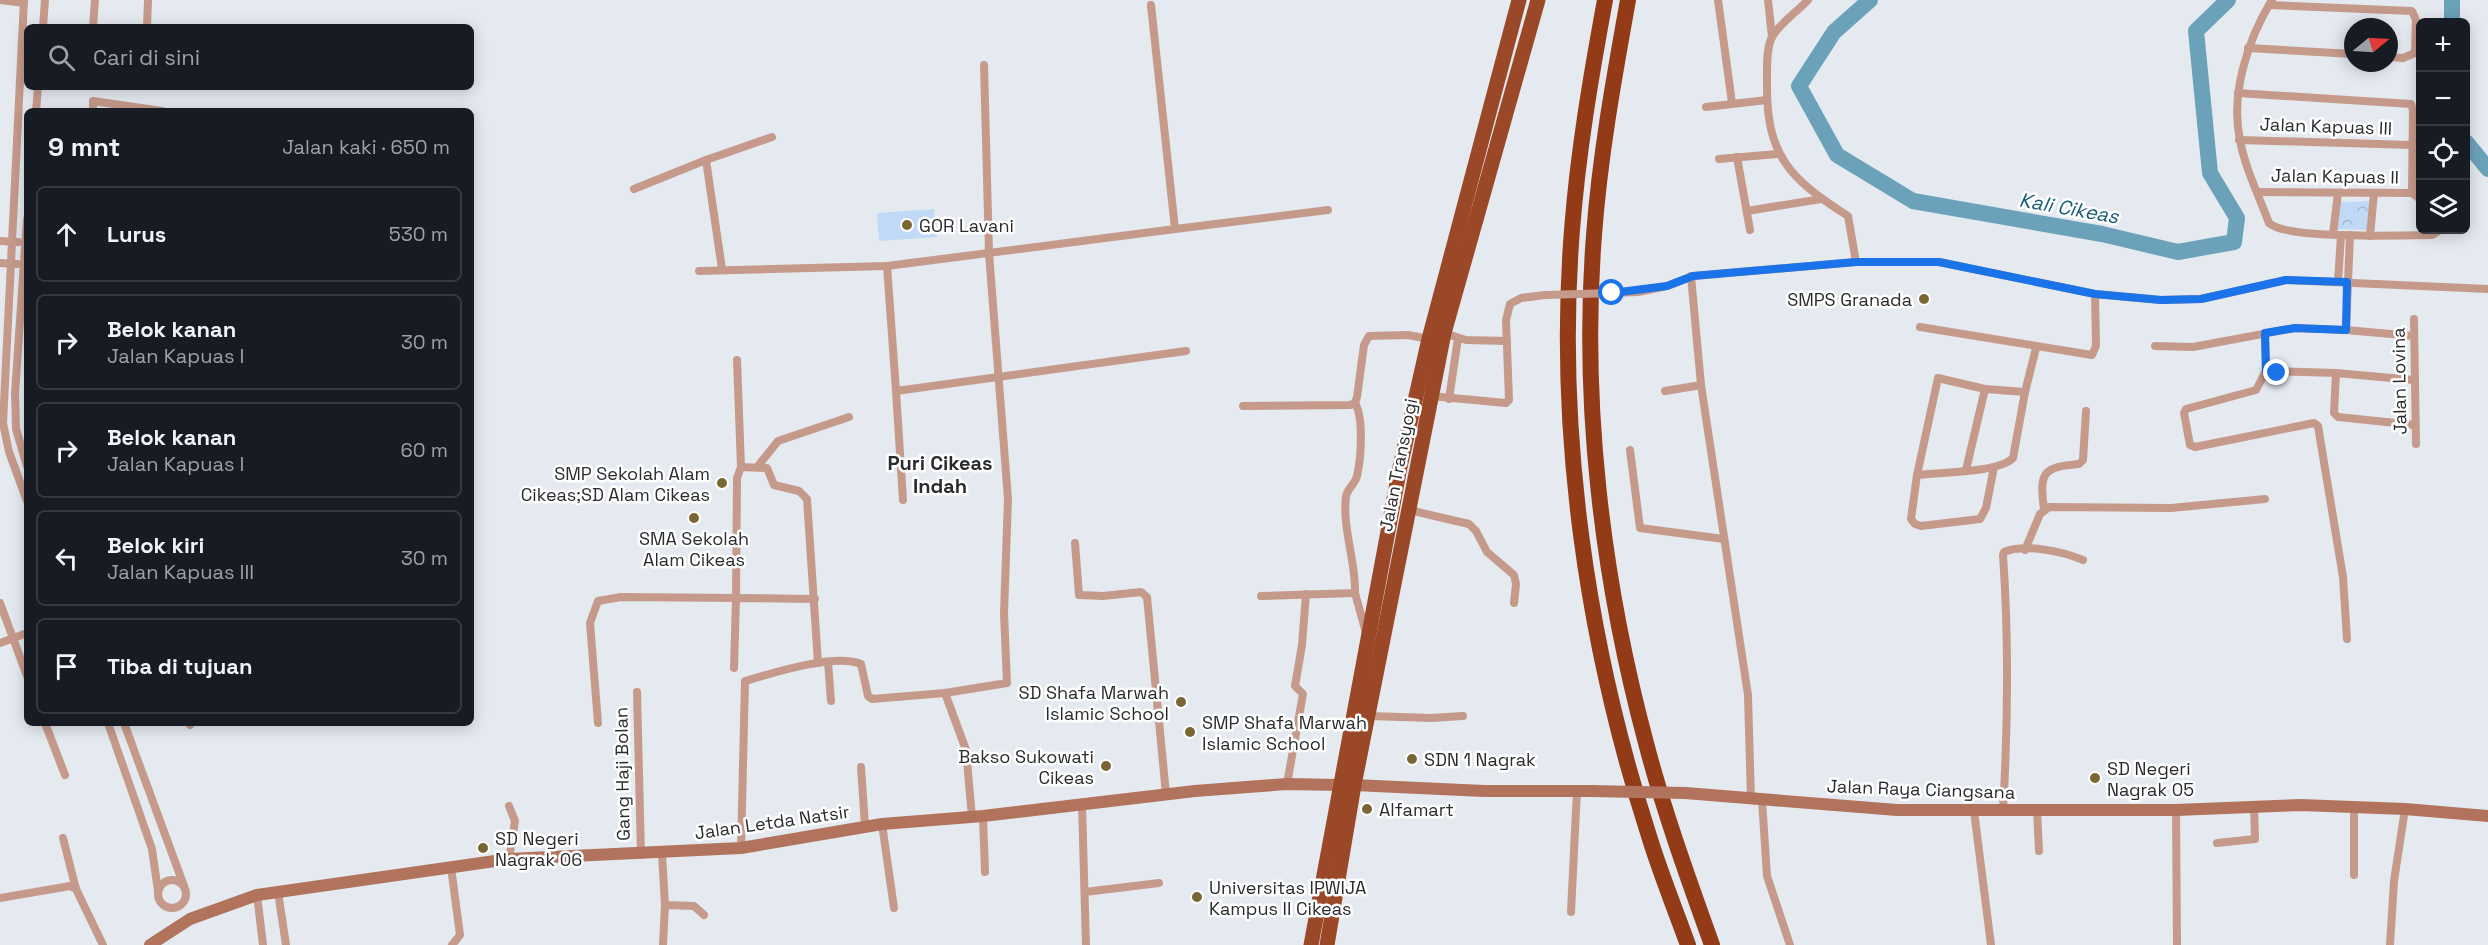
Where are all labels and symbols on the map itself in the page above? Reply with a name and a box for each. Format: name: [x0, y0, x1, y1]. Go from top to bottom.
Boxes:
north arrow: [2344, 18, 2398, 72]
street label: Jalan Kapuas III: [2259, 112, 2393, 140]
street label: Jalan Kapuas II: [2271, 163, 2399, 189]
water label: Kali Cikeas: [2017, 186, 2122, 230]
place label: GOR Lavani: [919, 214, 1014, 237]
marker: GOR Lavani: [900, 218, 914, 232]
route start: [1598, 279, 1624, 305]
place label: SMPS Granada: [1787, 288, 1912, 311]
marker: SMPS Granada: [1917, 292, 1931, 306]
street label: Jalan Lovina: [2387, 327, 2411, 435]
route end: [2263, 359, 2289, 385]
street label: Jalan Transyogi: [1374, 396, 1422, 534]
district label: Puri Cikeas Indah: [887, 450, 993, 499]
place label: SMP Sekolah Alam Cikeas;SD Alam Cikeas: [521, 462, 710, 506]
marker: SMP Sekolah Alam Cikeas;SD Alam Cikeas: [715, 476, 729, 490]
marker: SMA Sekolah Alam Cikeas: [687, 511, 701, 525]
place label: SMA Sekolah Alam Cikeas: [639, 527, 749, 571]
place label: SD Shafa Marwah Islamic School: [1019, 681, 1169, 725]
marker: SD Shafa Marwah Islamic School: [1174, 695, 1188, 709]
street label: Gang Haji Bolan: [609, 707, 635, 841]
place label: SMP Shafa Marwah Islamic School: [1202, 711, 1367, 755]
marker: SMP Shafa Marwah Islamic School: [1183, 725, 1197, 739]
place label: Bakso Sukowati Cikeas: [958, 745, 1094, 789]
place label: SDN 1 Nagrak: [1424, 748, 1536, 771]
marker: SDN 1 Nagrak: [1405, 752, 1419, 766]
place label: SD Negeri Nagrak 05: [2107, 757, 2194, 801]
marker: Bakso Sukowati Cikeas: [1099, 759, 1113, 773]
marker: SD Negeri Nagrak 05: [2088, 771, 2102, 785]
street label: Jalan Raya Ciangsana: [1826, 774, 2016, 804]
place label: Alfamart: [1379, 798, 1454, 821]
street label: Jalan Letda Natsir: [693, 800, 851, 844]
marker: Alfamart: [1360, 802, 1374, 816]
place label: SD Negeri Nagrak 06: [495, 827, 582, 871]
marker: SD Negeri Nagrak 06: [476, 841, 490, 855]
place label: Universitas IPWIJA Kampus II Cikeas: [1209, 876, 1366, 920]
marker: Universitas IPWIJA Kampus II Cikeas: [1190, 890, 1204, 904]

